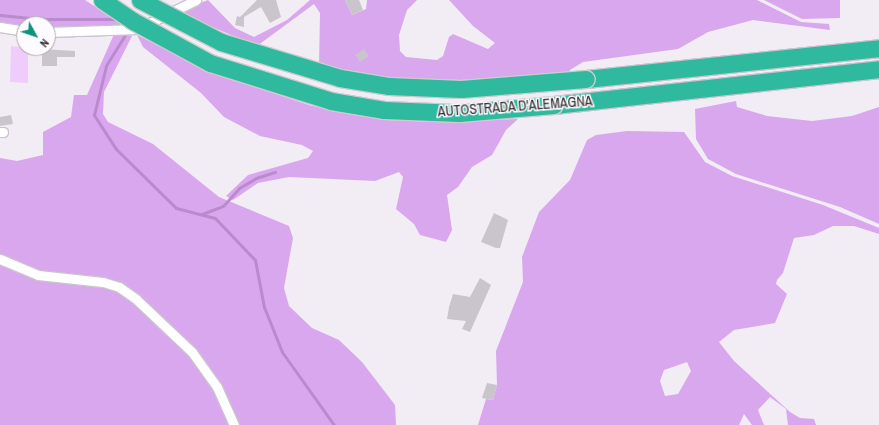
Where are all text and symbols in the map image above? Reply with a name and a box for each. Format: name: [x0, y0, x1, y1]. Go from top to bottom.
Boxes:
north arrow: [16, 16, 56, 56]
text: N: [37, 36, 52, 50]
street label: AUTOSTRADA D'ALEMAGNA: [437, 92, 593, 120]

